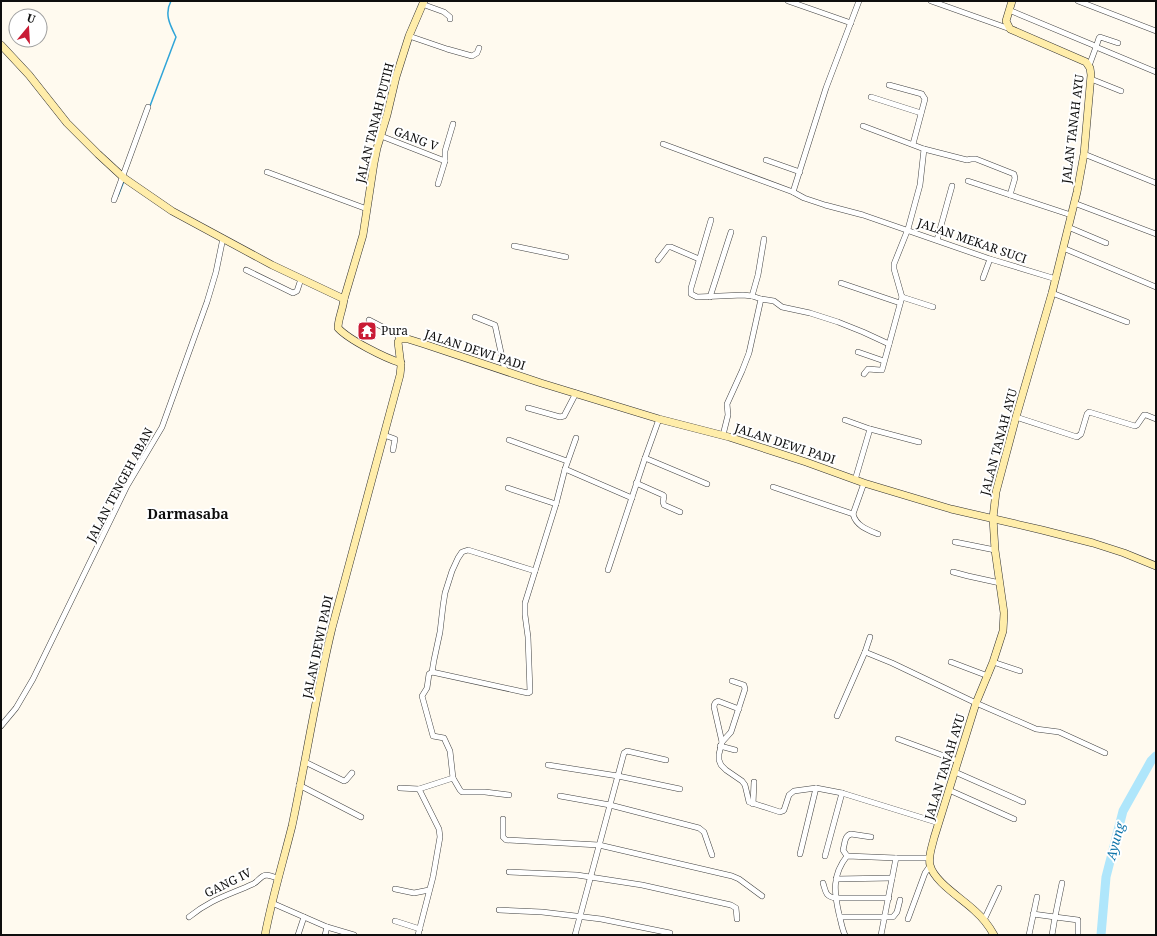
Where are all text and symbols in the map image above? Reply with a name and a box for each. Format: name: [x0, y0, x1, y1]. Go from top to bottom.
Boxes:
north arrow: [8, 8, 48, 48]
text: U: [25, 10, 38, 27]
street label: JALAN TANAH PUTIH: [351, 60, 398, 186]
street label: JALAN TANAH AYU: [1057, 73, 1088, 186]
street label: GANG V: [392, 122, 442, 155]
street label: JALAN MEKAR SUCI: [914, 214, 1029, 267]
temple icon: Pura: [356, 320, 378, 342]
place label: Pura: [381, 322, 408, 339]
street label: JALAN DEWI PADI: [422, 325, 528, 374]
street label: JALAN TANAH AYU: [976, 386, 1021, 498]
street label: JALAN DEWI PADI: [732, 419, 838, 468]
street label: JALAN TENGEH ABAN: [82, 425, 157, 546]
district label: Darmasaba: [147, 504, 229, 523]
street label: JALAN DEWI PADI: [298, 594, 337, 701]
street label: JALAN TANAH AYU: [920, 711, 969, 823]
water label: Ayung: [1101, 819, 1129, 863]
street label: GANG IV: [201, 863, 255, 901]

